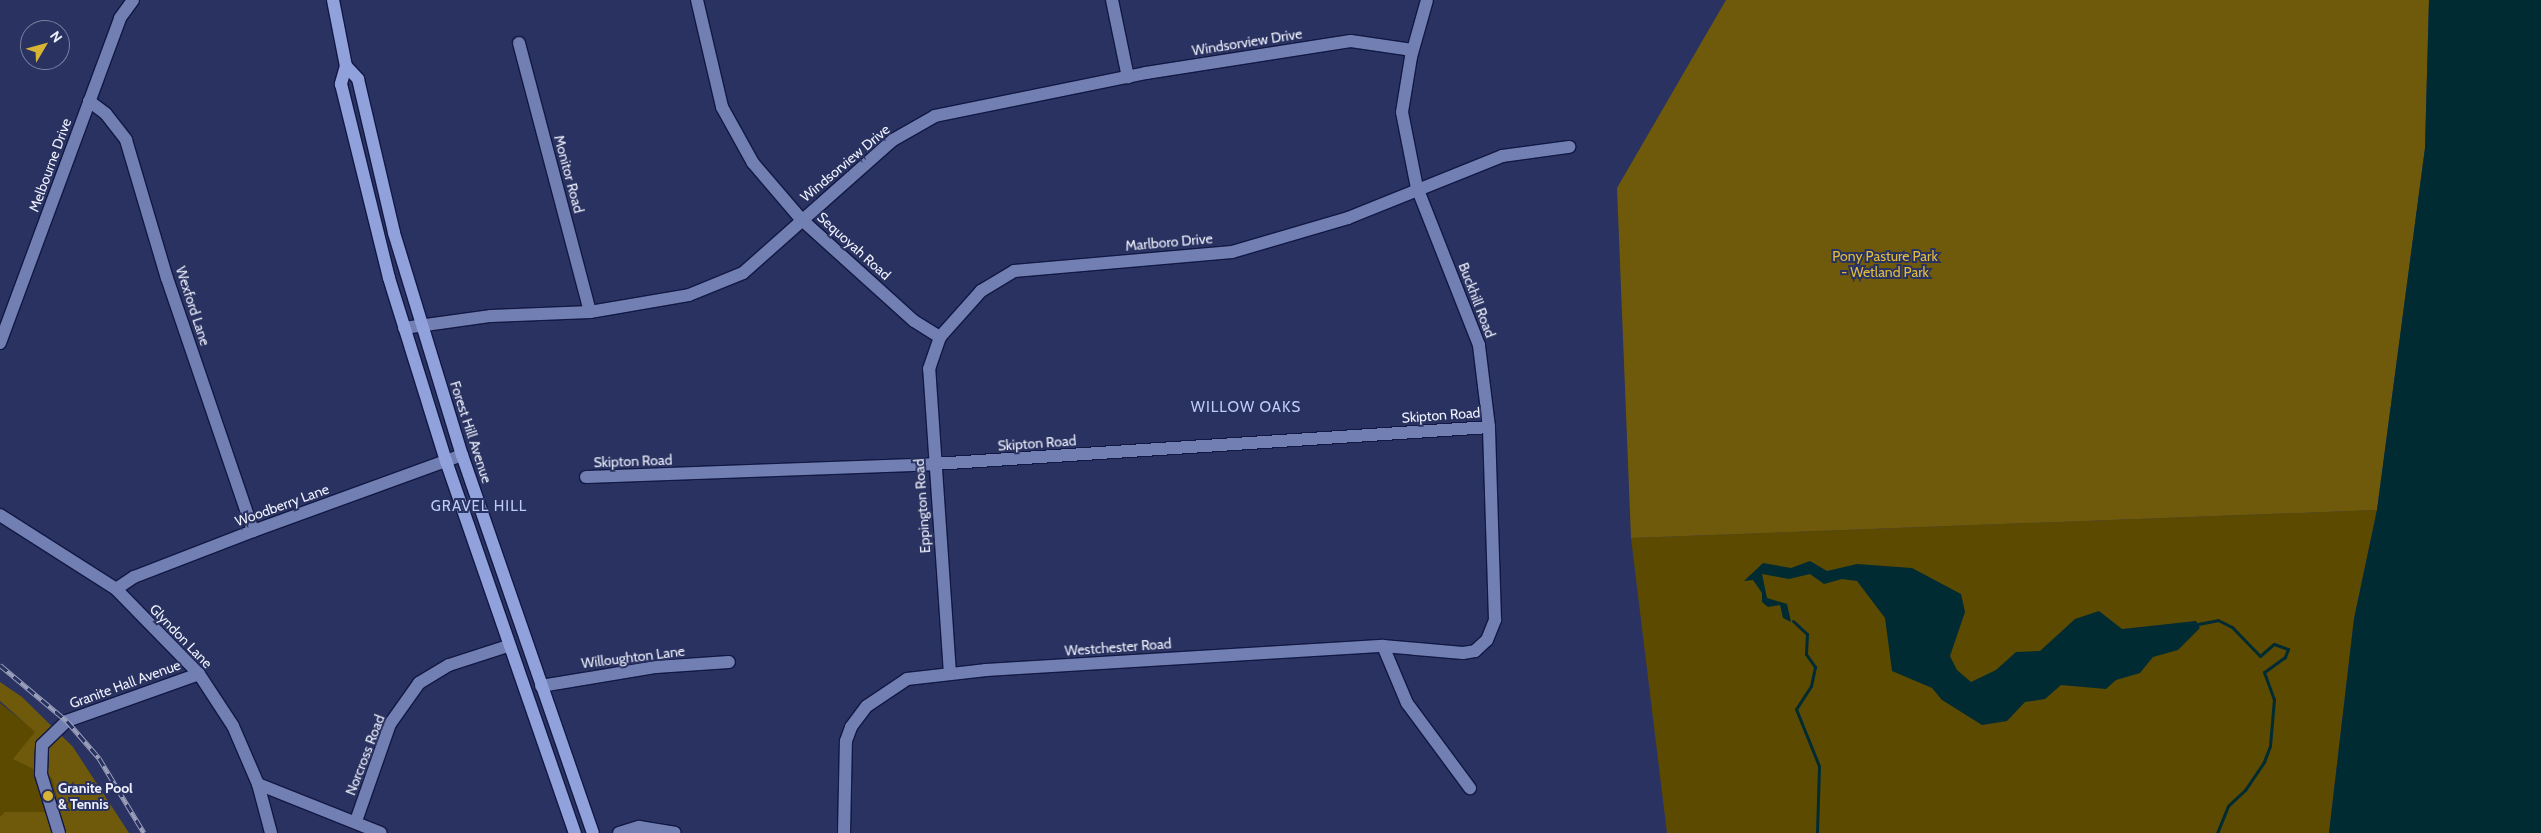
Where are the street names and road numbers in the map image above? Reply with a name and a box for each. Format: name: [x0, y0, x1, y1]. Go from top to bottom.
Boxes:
street label: Windsorview Drive: [1191, 25, 1303, 59]
street label: Melbourne Drive: [25, 116, 75, 214]
street label: Windsorview Drive: [797, 121, 893, 205]
street label: Monitor Road: [551, 133, 587, 215]
street label: Sequoyah Road: [814, 209, 894, 283]
street label: Marlboro Drive: [1125, 230, 1213, 254]
street label: Buckhill Road: [1455, 260, 1499, 340]
street label: Wexford Lane: [172, 264, 214, 348]
street label: Forest Hill Avenue: [447, 379, 495, 485]
street label: Skipton Road: [1401, 404, 1481, 426]
street label: Skipton Road: [997, 432, 1077, 454]
street label: Skipton Road: [593, 451, 673, 471]
street label: Eppington Road: [910, 458, 934, 554]
street label: Woodberry Lane: [233, 480, 331, 530]
street label: Glyndon Lane: [146, 600, 216, 672]
street label: Westchester Road: [1064, 635, 1172, 659]
street label: Willoughton Lane: [580, 642, 686, 672]
street label: Granite Hall Avenue: [67, 656, 183, 712]
street label: Norcross Road: [342, 712, 388, 798]

